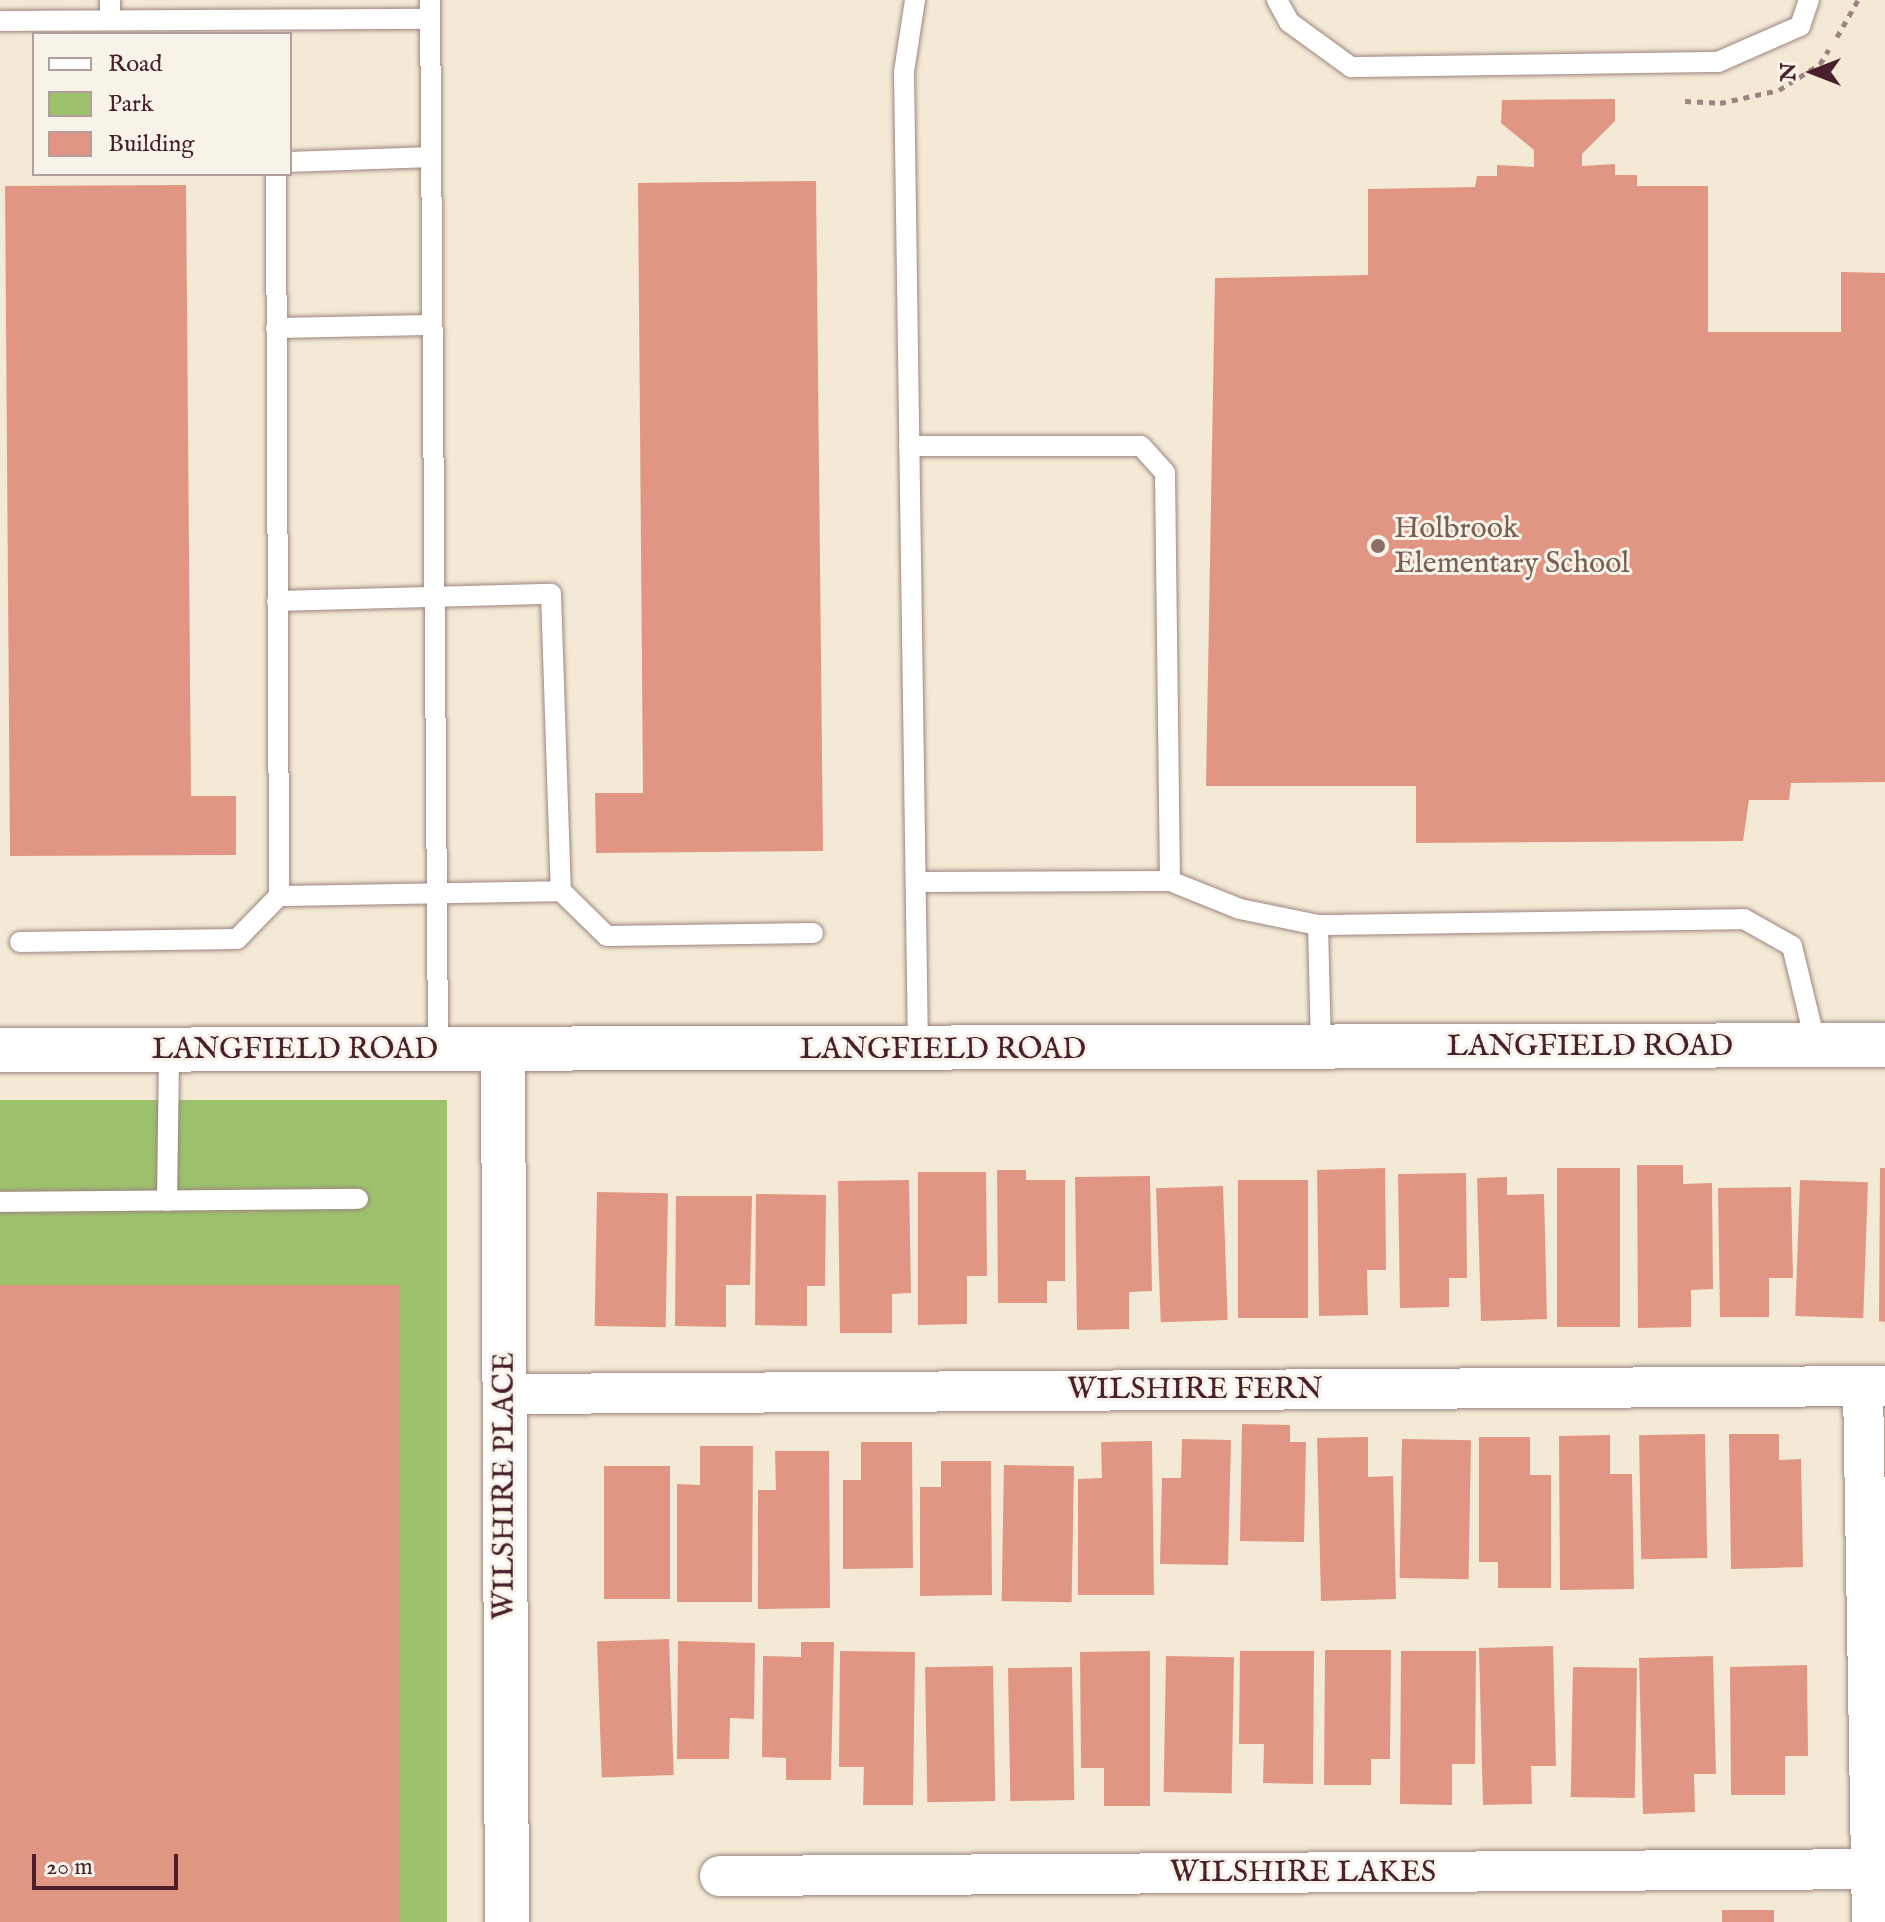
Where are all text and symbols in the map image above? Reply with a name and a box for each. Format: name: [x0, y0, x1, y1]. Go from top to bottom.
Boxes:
legend: [32, 32, 292, 176]
north arrow: [1773, 32, 1853, 112]
text: Road: [108, 49, 162, 80]
text: N: [1775, 62, 1803, 82]
text: Park: [108, 89, 154, 120]
text: Building: [108, 129, 194, 160]
place label: Holbrook Elementary School: [1394, 511, 1630, 582]
marker: Holbrook Elementary School: [1369, 537, 1387, 555]
street label: LANGFIELD ROAD: [1447, 1029, 1733, 1065]
street label: LANGFIELD ROAD: [152, 1032, 438, 1068]
street label: LANGFIELD ROAD: [800, 1032, 1086, 1068]
street label: WILSHIRE PLACE: [487, 1352, 523, 1620]
street label: WILSHIRE FERN: [1067, 1372, 1323, 1408]
scale bar: [36, 1838, 182, 1888]
text: 20 m: [46, 1852, 93, 1883]
street label: WILSHIRE LAKES: [1170, 1855, 1436, 1891]

